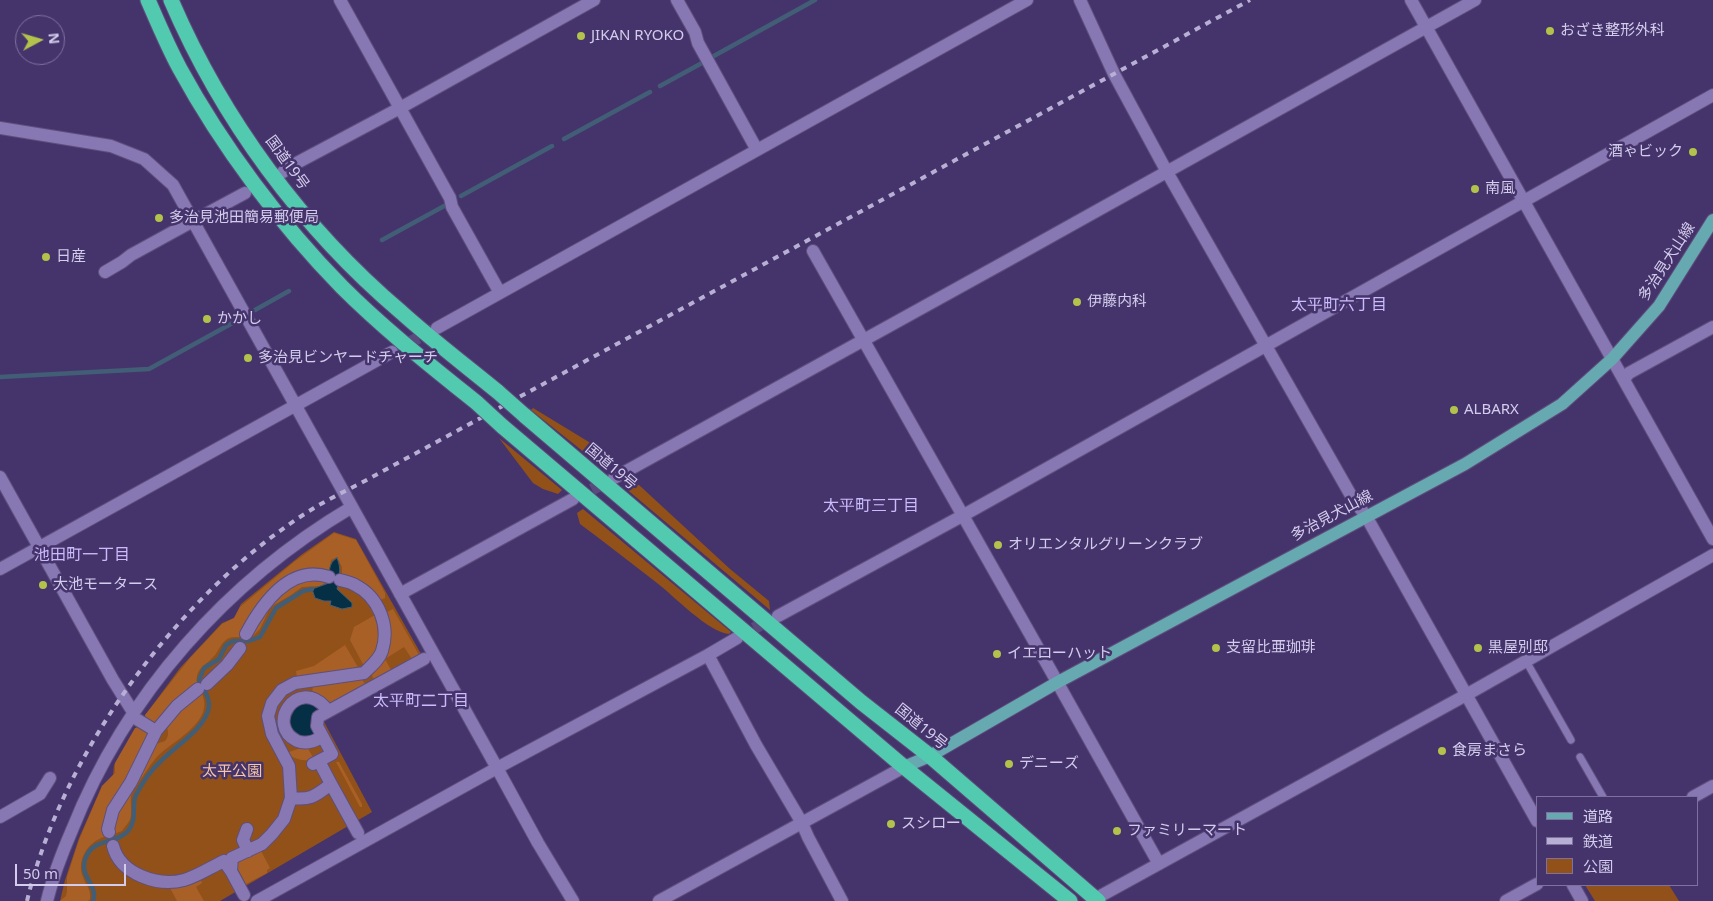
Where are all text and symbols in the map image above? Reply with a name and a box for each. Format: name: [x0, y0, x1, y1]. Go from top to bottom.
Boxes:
north arrow: [15, 15, 65, 65]
place label: おざき整形外科: [1560, 22, 1665, 40]
marker: おざき整形外科: [1544, 25, 1556, 37]
place label: JIKAN RYOKO: [591, 27, 684, 45]
marker: JIKAN RYOKO: [575, 30, 587, 42]
text: N: [44, 32, 64, 45]
street label: 国道19号: [261, 133, 313, 193]
place label: 酒ゃビック: [1608, 143, 1683, 161]
marker: 酒ゃビック: [1687, 146, 1699, 158]
place label: 南風: [1485, 180, 1515, 198]
marker: 南風: [1469, 183, 1481, 195]
place label: 多治見池田簡易郵便局: [169, 209, 319, 227]
marker: 多治見池田簡易郵便局: [153, 212, 165, 224]
street label: 多治見犬山線: [1635, 219, 1699, 305]
place label: 日産: [56, 248, 86, 266]
marker: 日産: [40, 251, 52, 263]
place label: 伊藤内科: [1087, 293, 1147, 311]
district label: 太平町六丁目: [1291, 295, 1387, 315]
marker: 伊藤内科: [1071, 296, 1083, 308]
place label: かかし: [217, 310, 262, 328]
marker: かかし: [201, 313, 213, 325]
place label: 多治見ビンヤードチャーチ: [258, 349, 438, 367]
marker: 多治見ビンヤードチャーチ: [242, 352, 254, 364]
place label: ALBARX: [1464, 401, 1519, 419]
marker: ALBARX: [1448, 404, 1460, 416]
street label: 国道19号: [581, 440, 641, 494]
street label: 多治見犬山線: [1288, 487, 1376, 545]
district label: 太平町三丁目: [823, 496, 919, 516]
place label: オリエンタルグリーンクラブ: [1008, 536, 1203, 554]
marker: オリエンタルグリーンクラブ: [992, 539, 1004, 551]
district label: 池田町一丁目: [34, 545, 130, 565]
place label: 大池モータース: [53, 576, 158, 594]
marker: 大池モータース: [37, 579, 49, 591]
place label: 支留比亜珈琲: [1226, 639, 1316, 657]
place label: 黒屋別邸: [1488, 639, 1548, 657]
marker: 支留比亜珈琲: [1210, 642, 1222, 654]
marker: 黒屋別邸: [1472, 642, 1484, 654]
place label: イエローハット: [1007, 645, 1112, 663]
marker: イエローハット: [991, 648, 1003, 660]
district label: 太平町二丁目: [373, 691, 469, 711]
street label: 国道19号: [891, 700, 951, 754]
place label: 食房まさら: [1452, 742, 1527, 760]
marker: 食房まさら: [1436, 745, 1448, 757]
place label: デニーズ: [1019, 755, 1079, 773]
marker: デニーズ: [1003, 758, 1015, 770]
park label: 太平公園: [202, 763, 262, 781]
legend: [1536, 796, 1698, 886]
text: 道路: [1583, 806, 1613, 826]
place label: スシロー: [901, 815, 961, 833]
marker: スシロー: [885, 818, 897, 830]
place label: ファミリーマート: [1127, 822, 1247, 840]
marker: ファミリーマート: [1111, 825, 1123, 837]
text: 鉄道: [1583, 831, 1613, 851]
scale bar: [18, 854, 129, 886]
text: 公園: [1583, 856, 1613, 876]
text: 50 m: [23, 863, 58, 883]

